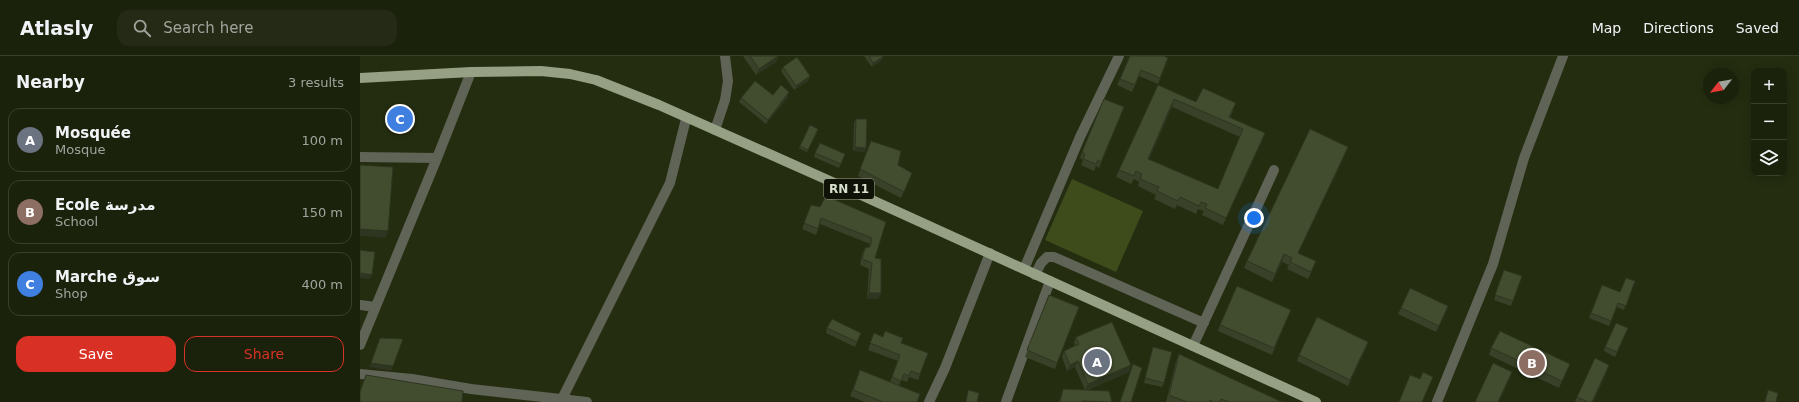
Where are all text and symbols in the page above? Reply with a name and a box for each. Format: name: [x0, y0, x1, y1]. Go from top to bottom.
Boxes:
search box: [117, 10, 397, 46]
text: Atlasly: [20, 17, 93, 39]
icon: search: [131, 17, 153, 39]
text: Search here: [163, 19, 253, 37]
text: Map: [1592, 20, 1621, 36]
text: Directions: [1643, 20, 1714, 36]
text: Saved: [1736, 20, 1779, 36]
north arrow: [1703, 68, 1739, 104]
map controls: [1751, 68, 1787, 176]
button: +: [1751, 68, 1787, 104]
text: Nearby: [16, 72, 85, 92]
text: 3 results: [288, 75, 344, 90]
pin: C: [387, 104, 413, 134]
button: −: [1751, 104, 1787, 140]
text: Mosquée: [55, 124, 131, 142]
text: A: [25, 133, 35, 148]
text: 100 m: [301, 133, 343, 148]
button: layers: [1751, 140, 1787, 176]
text: Mosque: [55, 142, 105, 157]
road number: RN 11: [824, 179, 874, 199]
text: Ecole مدرسة: [55, 196, 155, 214]
text: B: [25, 205, 35, 220]
text: 150 m: [301, 205, 343, 220]
your location: [1244, 208, 1264, 228]
text: School: [55, 214, 98, 229]
text: Marche سوق: [55, 268, 160, 286]
text: C: [25, 277, 35, 292]
text: 400 m: [301, 277, 343, 292]
text: Shop: [55, 286, 88, 301]
button: Save: [16, 336, 176, 372]
button: Share: [184, 336, 344, 372]
pin: A: [1084, 347, 1110, 377]
pin: B: [1519, 348, 1545, 378]

